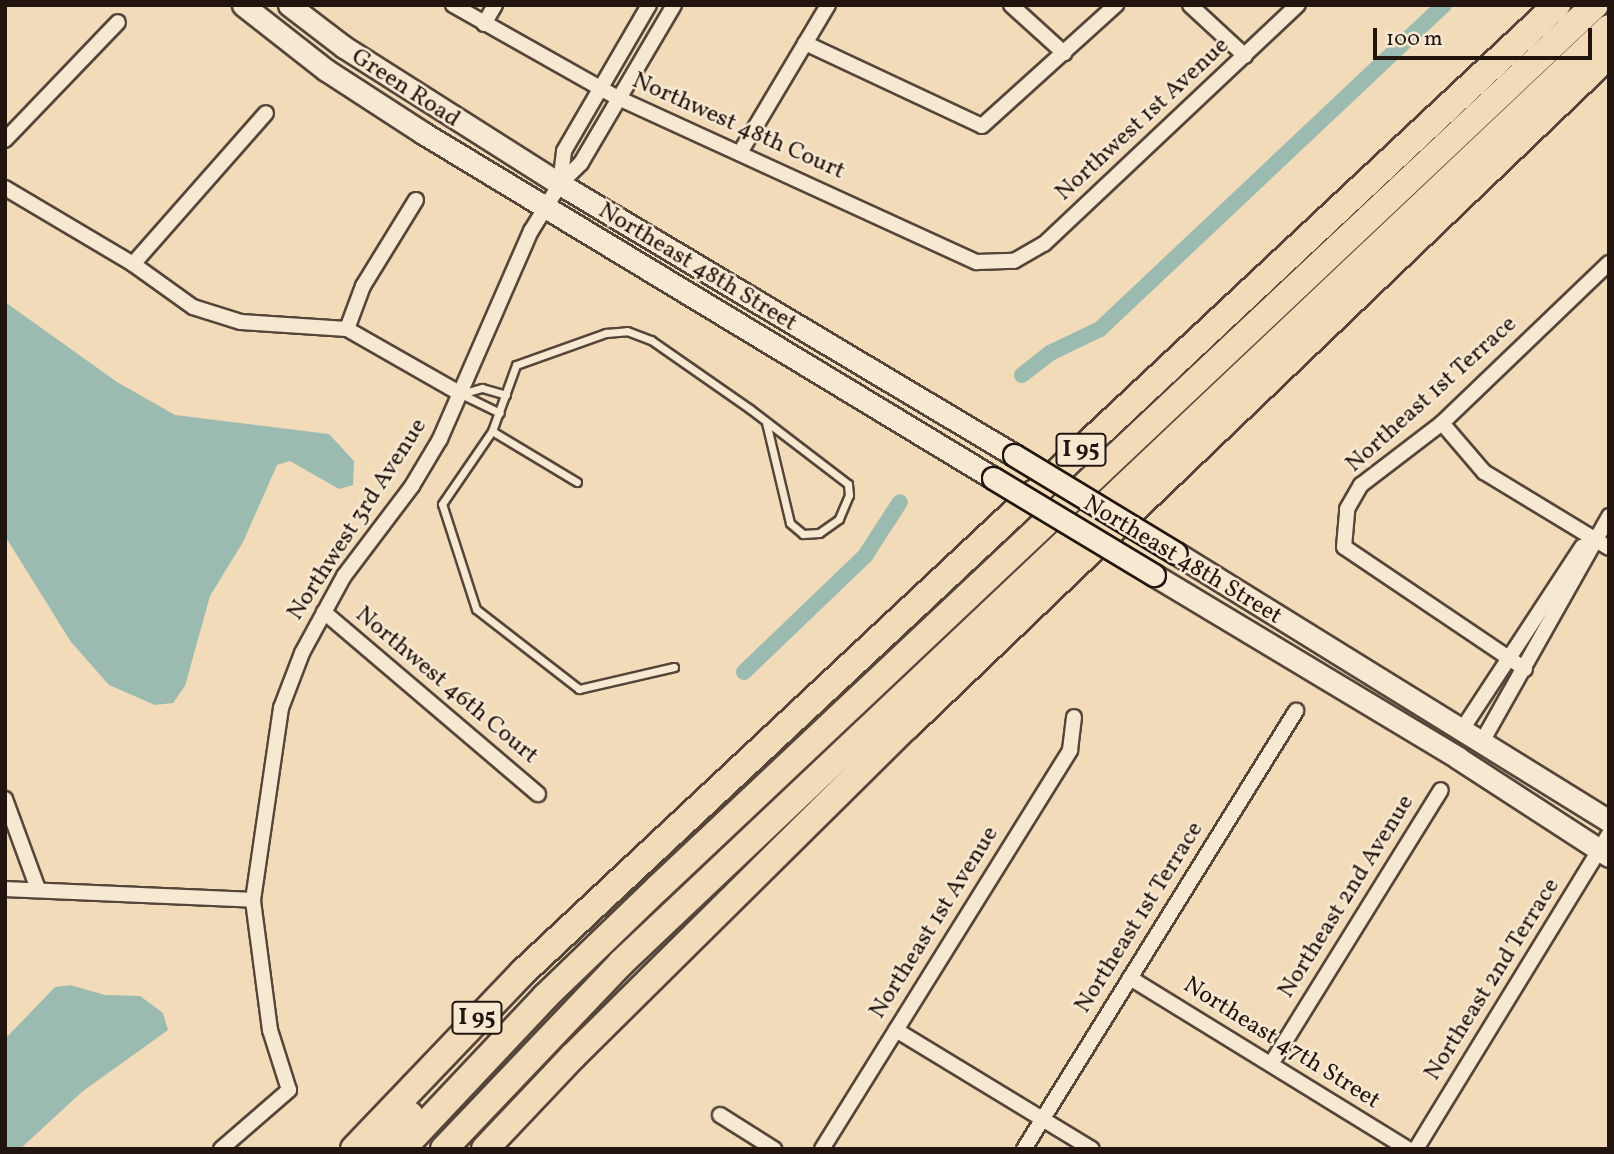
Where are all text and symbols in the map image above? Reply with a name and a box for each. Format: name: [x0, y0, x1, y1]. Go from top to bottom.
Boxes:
scale bar: [1376, 14, 1595, 58]
text: 100 m: [1386, 25, 1443, 54]
street label: Northwest 1st Avenue: [1050, 32, 1236, 208]
street label: Green Road: [345, 43, 465, 135]
street label: Northwest 48th Court: [627, 67, 849, 187]
street label: Northeast 48th Street: [592, 197, 802, 339]
street label: Northeast 1st Terrace: [1340, 310, 1524, 480]
street label: Northwest 3rd Avenue: [282, 414, 434, 626]
road number: I 95: [1055, 431, 1107, 470]
street label: Northeast 48th Street: [1077, 490, 1287, 632]
street label: Northwest 46th Court: [349, 601, 543, 771]
street label: Northeast 2nd Avenue: [1273, 790, 1421, 1004]
street label: Northeast 1st Terrace: [1069, 817, 1211, 1019]
street label: Northeast 1st Avenue: [864, 821, 1006, 1025]
street label: Northeast 2nd Terrace: [1419, 873, 1567, 1087]
street label: Northeast 47th Street: [1177, 972, 1385, 1116]
road number: I 95: [451, 998, 503, 1037]

